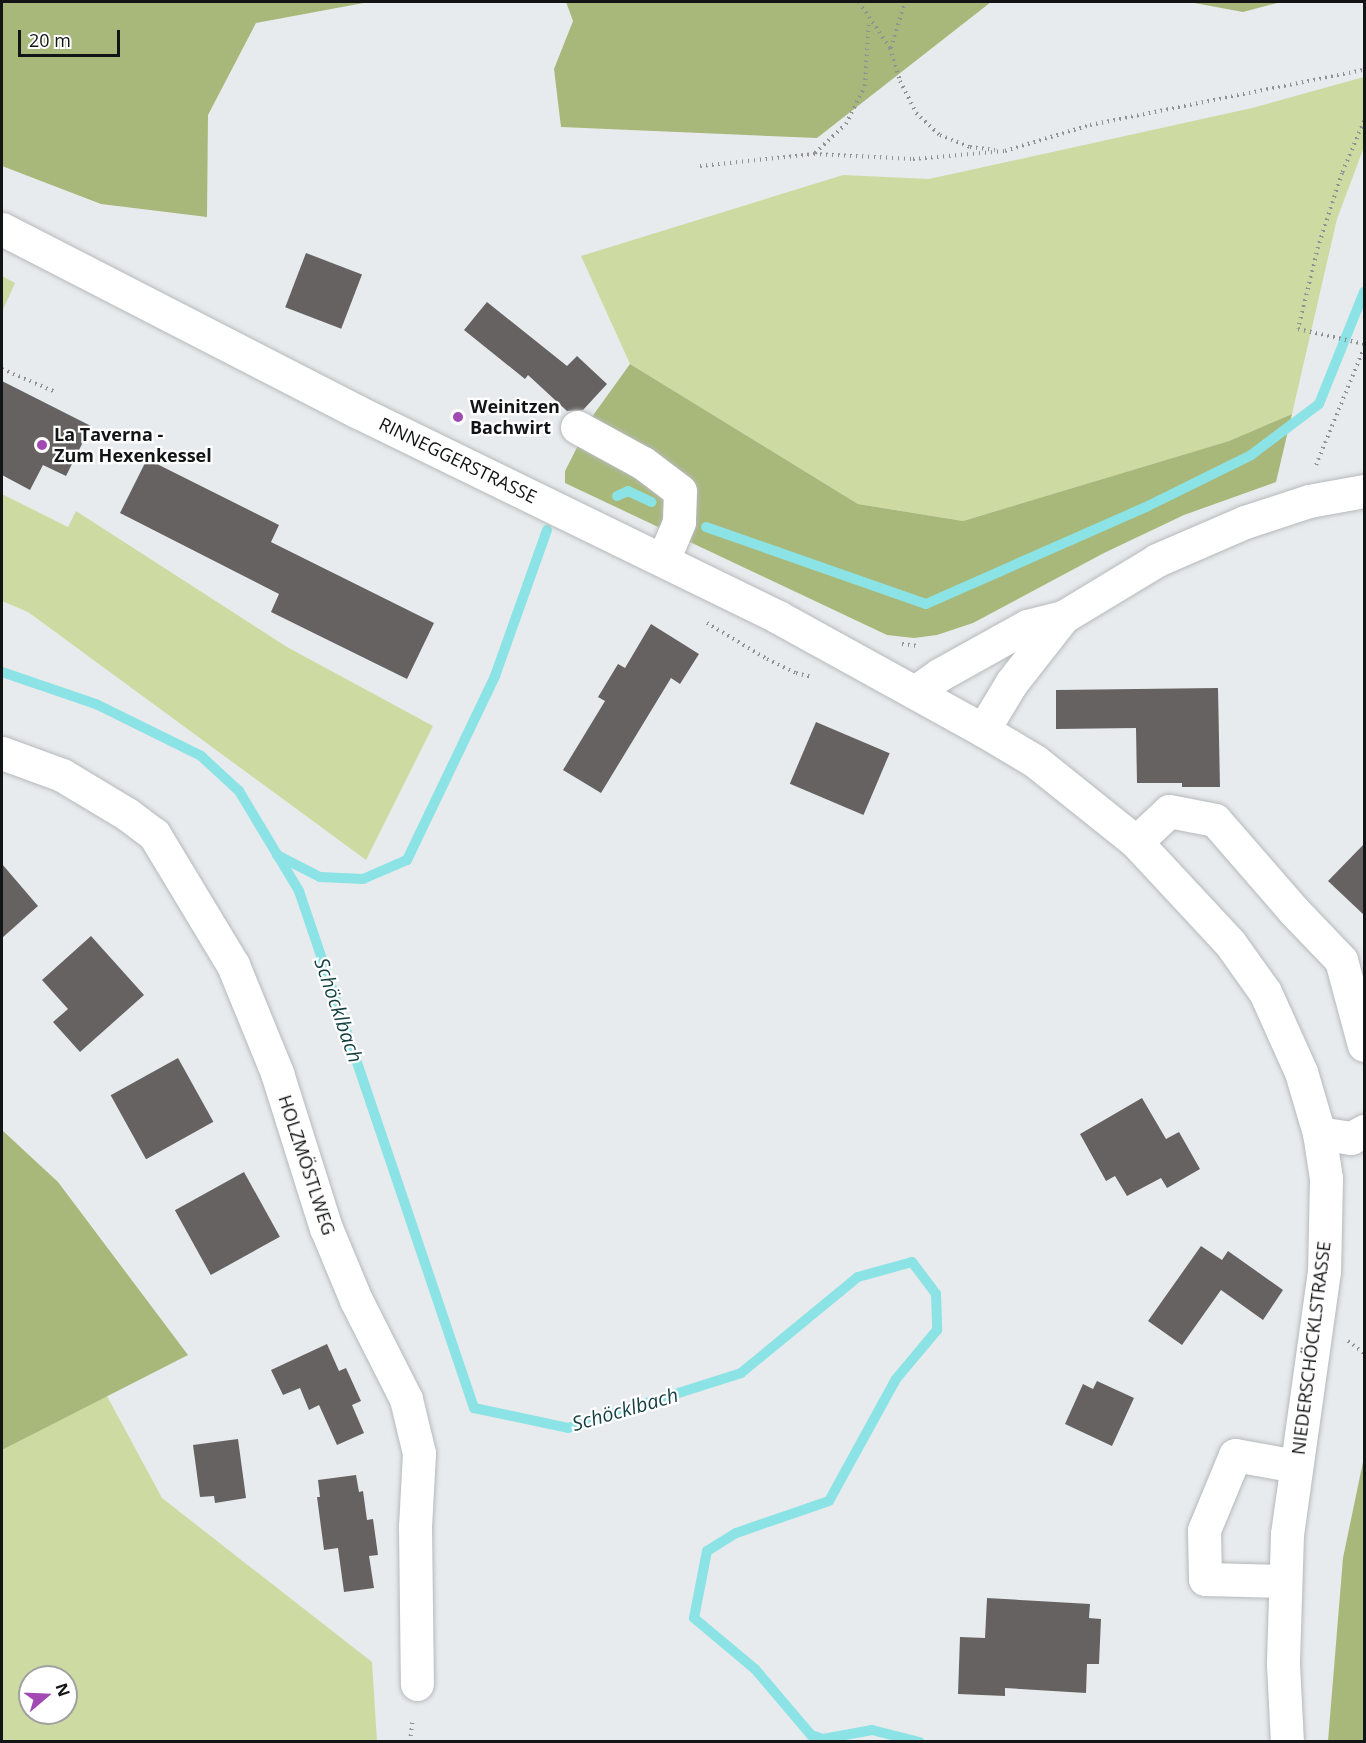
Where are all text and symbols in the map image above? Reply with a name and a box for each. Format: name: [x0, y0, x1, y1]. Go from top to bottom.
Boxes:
scale bar: [21, 18, 123, 56]
text: 20 m: [29, 28, 71, 52]
place label: Weinitzen Bachwirt: [470, 396, 560, 438]
marker: Weinitzen Bachwirt: [451, 410, 465, 424]
street label: RINNEGGERSTRASSE: [376, 412, 540, 508]
place label: La Taverna - Zum Hexenkessel: [54, 424, 212, 466]
marker: La Taverna - Zum Hexenkessel: [35, 438, 49, 452]
water label: Schöcklbach: [310, 954, 368, 1066]
street label: HOLZMÖSTLWEG: [274, 1092, 340, 1238]
street label: NIEDERSCHÖCKLSTRASSE: [1287, 1240, 1335, 1456]
water label: Schöcklbach: [569, 1382, 681, 1436]
north arrow: [18, 1665, 78, 1725]
text: N: [51, 1680, 76, 1700]

